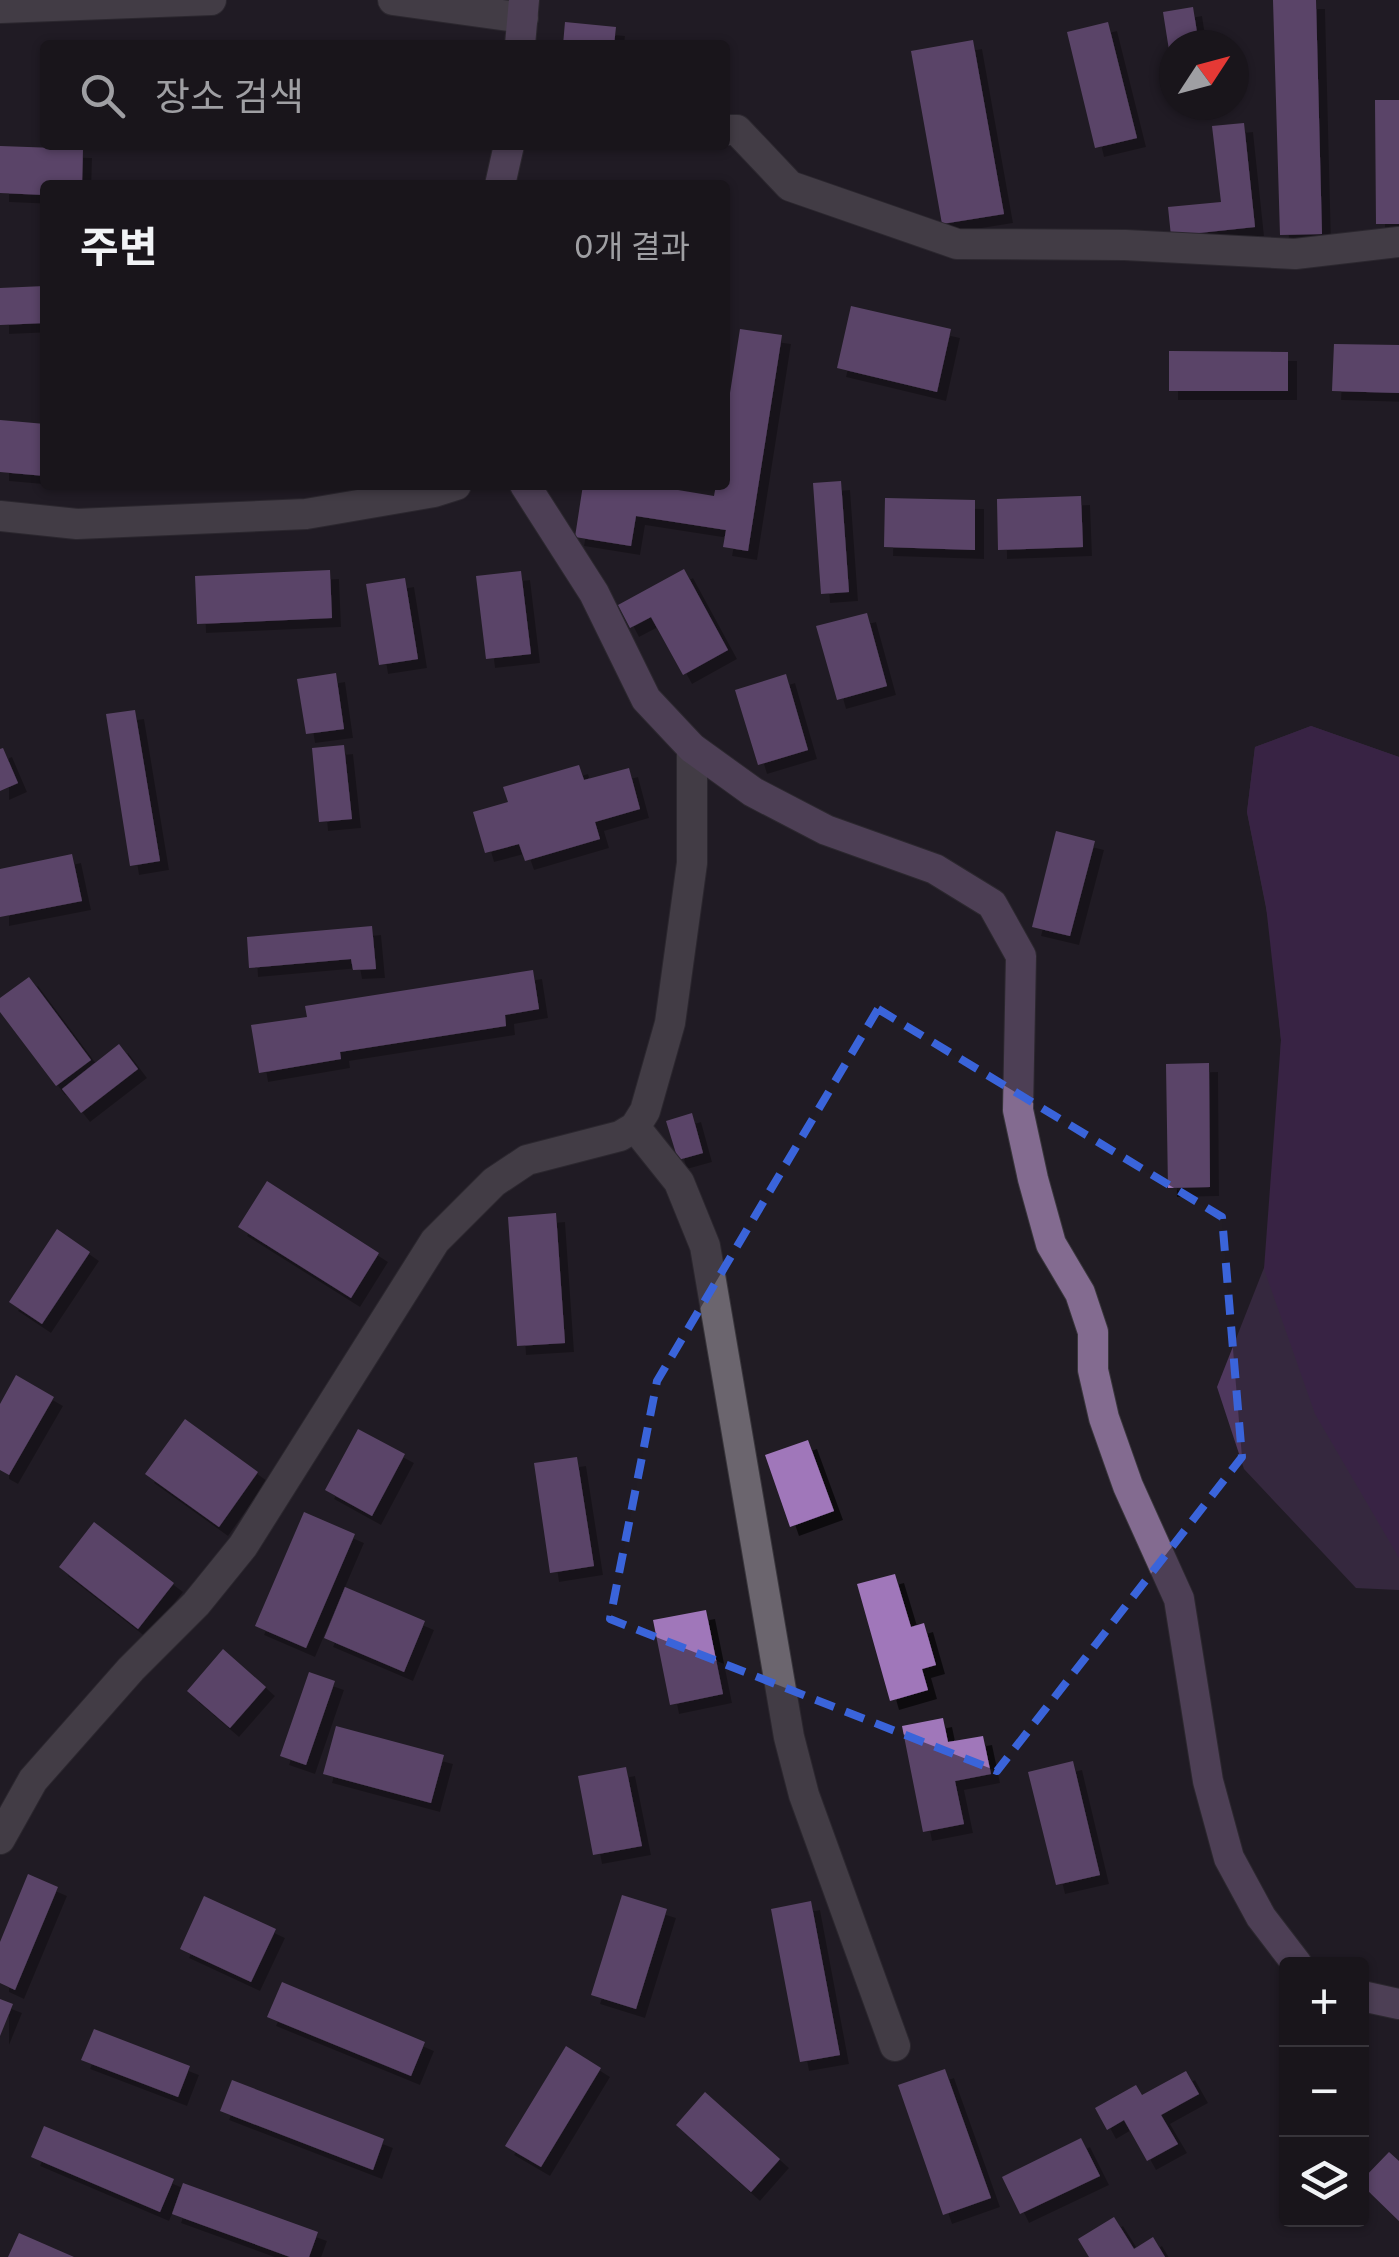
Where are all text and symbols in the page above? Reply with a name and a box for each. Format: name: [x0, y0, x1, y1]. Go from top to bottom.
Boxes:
north arrow: [1159, 30, 1249, 120]
search box: [40, 40, 730, 150]
icon: search: [75, 68, 130, 123]
text: 장소 검색: [155, 76, 304, 125]
text: 주변: [80, 225, 157, 278]
text: 0개 결과: [574, 230, 690, 270]
map controls: [1279, 1957, 1369, 2227]
button: +: [1279, 1957, 1369, 2047]
button: −: [1279, 2047, 1369, 2137]
button: layers: [1279, 2137, 1369, 2227]

